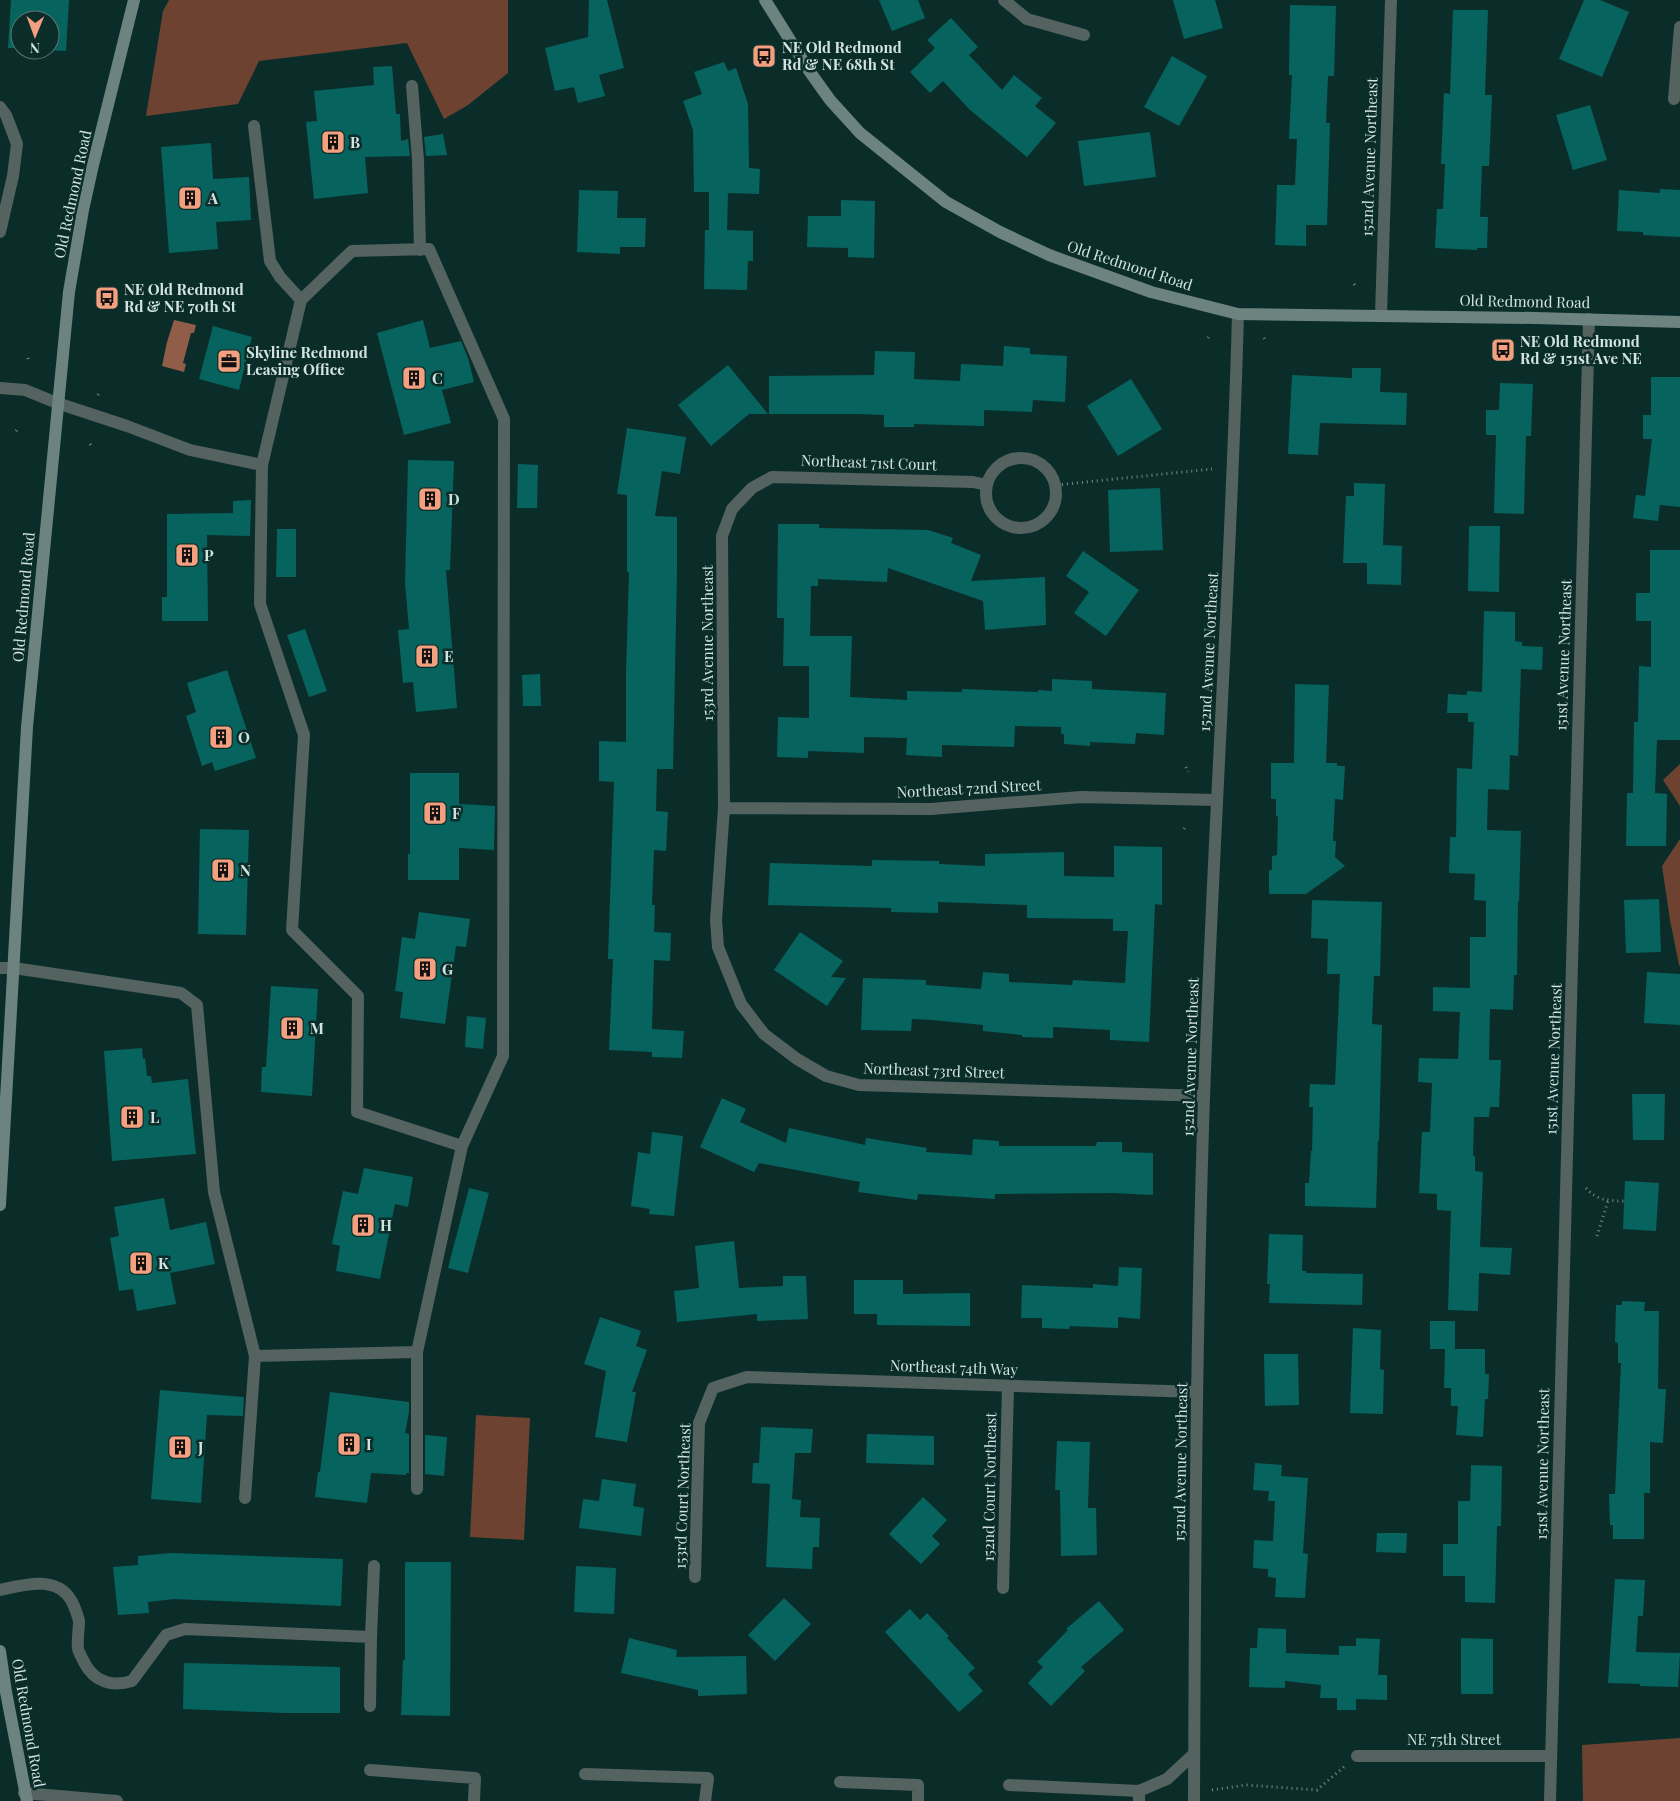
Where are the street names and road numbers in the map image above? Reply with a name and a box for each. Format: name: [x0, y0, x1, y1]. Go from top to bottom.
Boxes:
street label: 152nd Avenue Northeast: [1356, 76, 1382, 237]
street label: Old Redmond Road: [49, 128, 95, 260]
street label: Old Redmond Road: [1065, 235, 1195, 295]
street label: Old Redmond Road: [1460, 290, 1591, 312]
street label: Northeast 71st Court: [801, 450, 938, 474]
street label: Old Redmond Road: [7, 531, 39, 663]
street label: 153rd Avenue Northeast: [697, 564, 717, 721]
street label: 152nd Avenue Northeast: [1194, 571, 1222, 732]
street label: 151st Avenue Northeast: [1550, 578, 1576, 731]
street label: Northeast 72nd Street: [896, 774, 1043, 802]
street label: 152nd Avenue Northeast: [1177, 976, 1203, 1137]
street label: 151st Avenue Northeast: [1540, 982, 1566, 1135]
street label: Northeast 73rd Street: [863, 1058, 1006, 1082]
street label: Northeast 74th Way: [890, 1355, 1019, 1379]
street label: 152nd Avenue Northeast: [1169, 1381, 1191, 1542]
street label: 151st Avenue Northeast: [1531, 1387, 1553, 1540]
street label: 152nd Court Northeast: [978, 1411, 1000, 1562]
street label: 153rd Court Northeast: [669, 1422, 695, 1569]
street label: Old Redmond Road: [8, 1657, 50, 1789]
street label: NE 75th Street: [1407, 1729, 1502, 1749]

